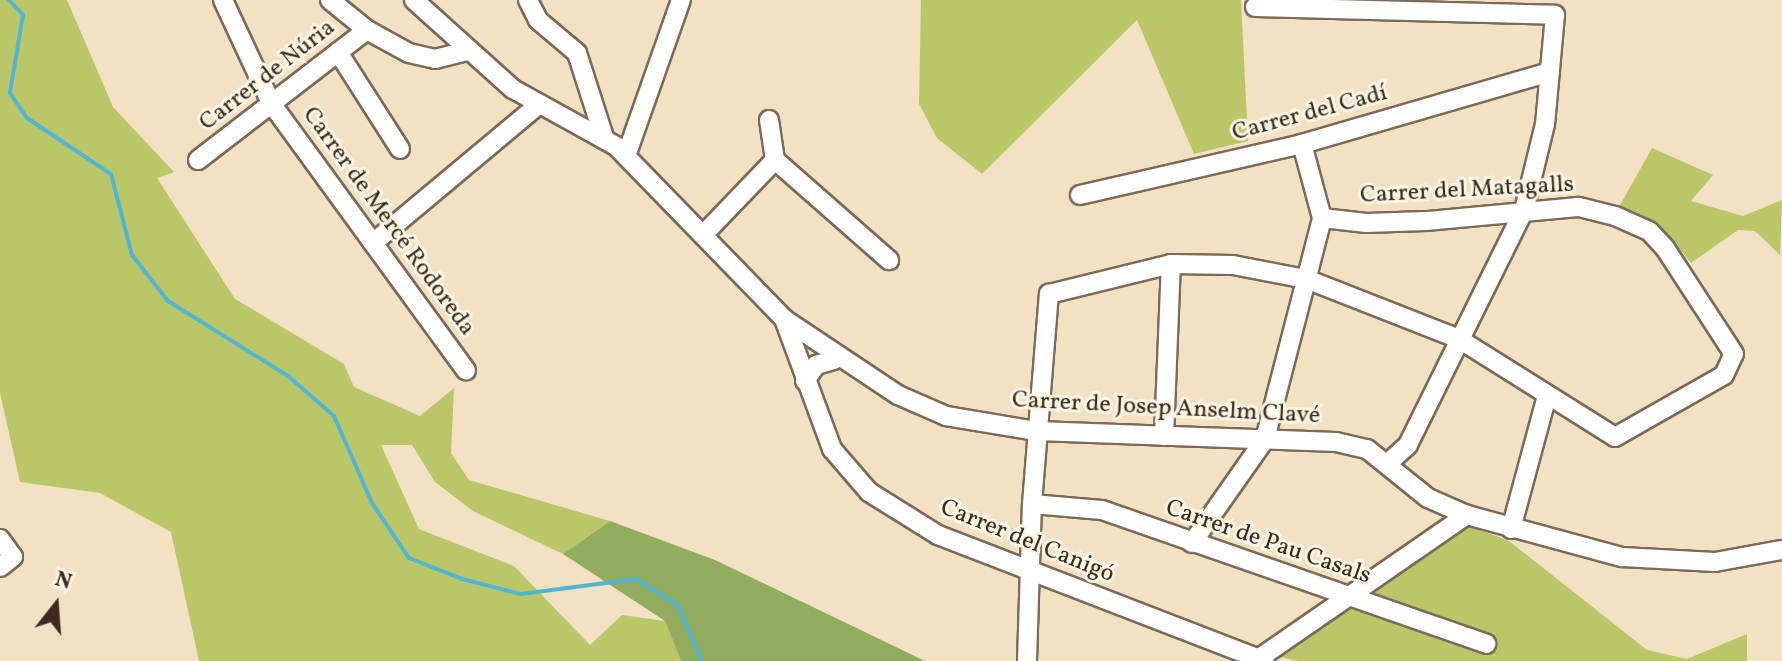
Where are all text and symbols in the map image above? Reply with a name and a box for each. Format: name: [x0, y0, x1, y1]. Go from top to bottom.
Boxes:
street label: Carrer de Núria: [194, 14, 342, 138]
street label: Carrer del Cadí: [1229, 79, 1391, 149]
street label: Carrer de Mercé Rodoreda: [295, 102, 481, 342]
street label: Carrer del Matagalls: [1359, 171, 1575, 211]
street label: Carrer de Josep Anselm Clavé: [1011, 387, 1321, 431]
street label: Carrer del Canigó: [936, 494, 1118, 590]
street label: Carrer de Pau Casals: [1162, 494, 1374, 592]
text: N: [51, 564, 75, 599]
north arrow: [16, 565, 96, 645]

